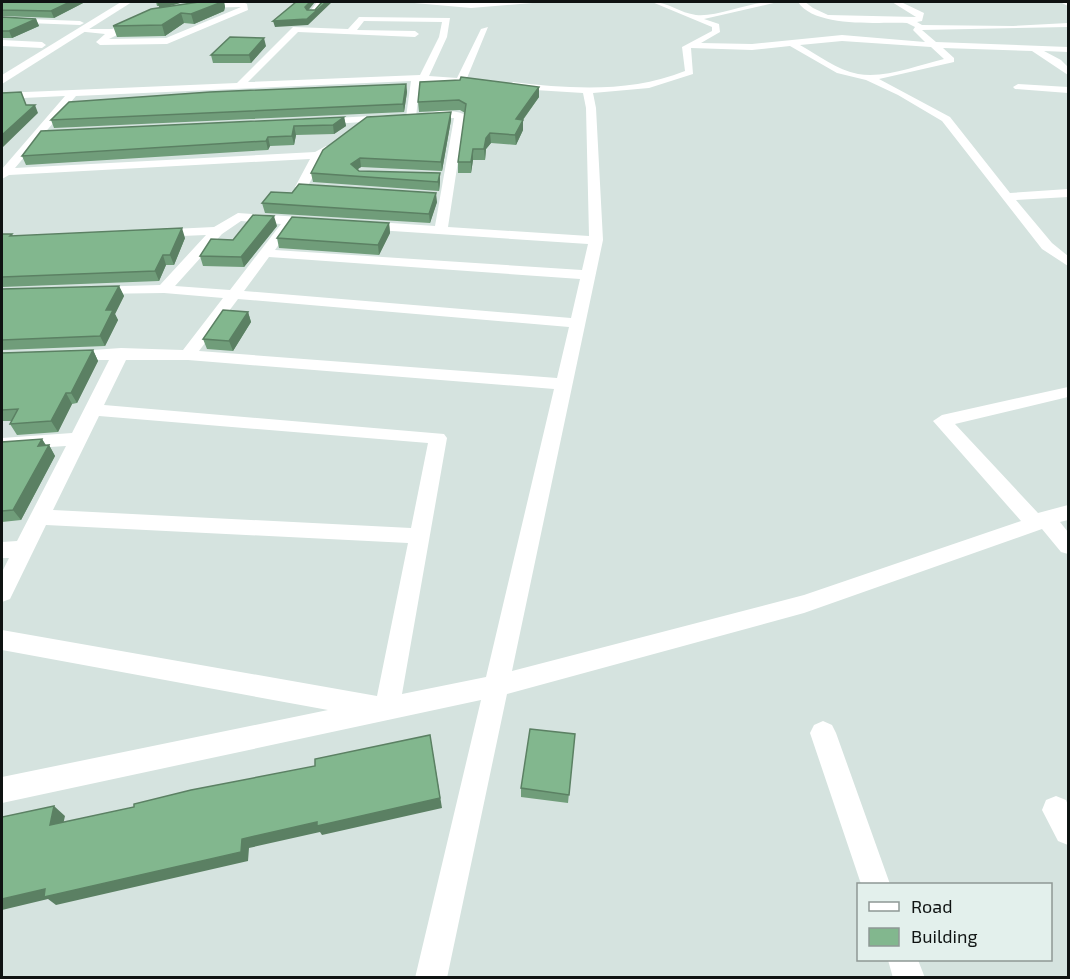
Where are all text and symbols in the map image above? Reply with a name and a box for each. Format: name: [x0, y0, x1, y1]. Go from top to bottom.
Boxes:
legend: [857, 883, 1052, 961]
text: Road: [911, 895, 952, 917]
text: Building: [911, 925, 978, 947]

